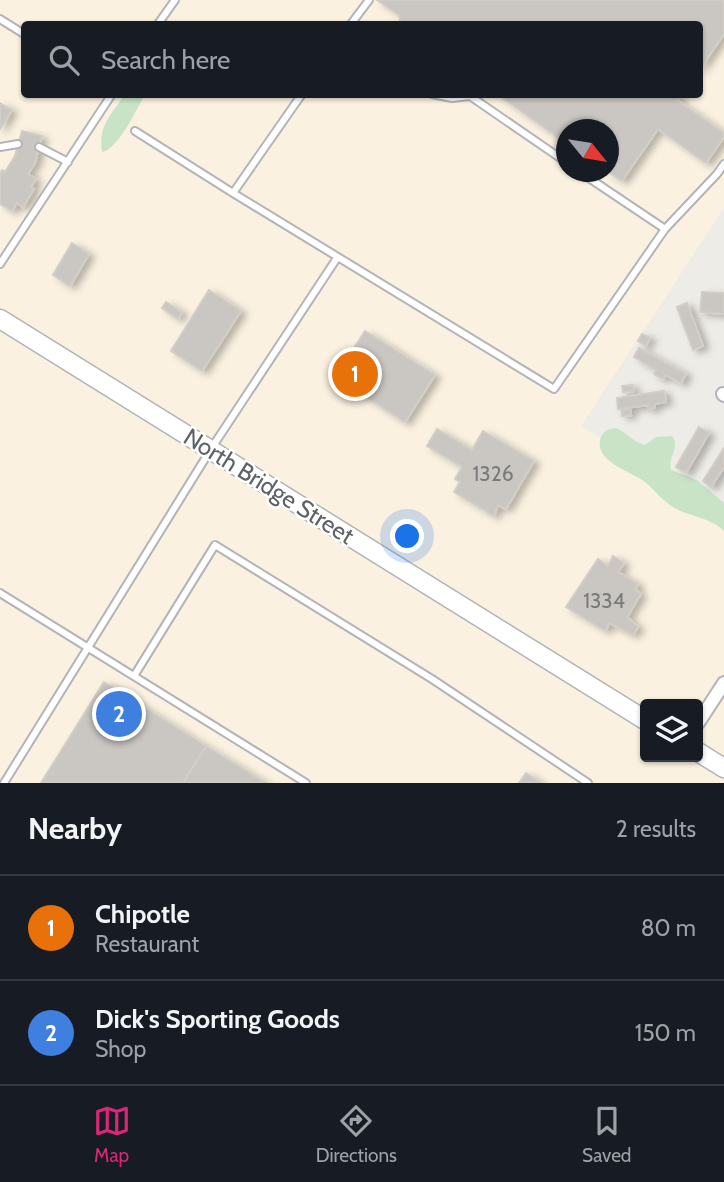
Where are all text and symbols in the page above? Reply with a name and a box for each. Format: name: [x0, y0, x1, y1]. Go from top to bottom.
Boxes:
search box: [21, 21, 703, 98]
icon: search: [45, 41, 83, 79]
text: Search here: [101, 44, 230, 76]
north arrow: [556, 119, 619, 182]
pin: 1: [332, 348, 378, 400]
street label: North Bridge Street: [178, 422, 360, 550]
house number: 1326: [472, 461, 514, 486]
your location: [390, 519, 424, 553]
house number: 1334: [583, 588, 625, 613]
pin: 2: [96, 688, 142, 740]
map controls: [640, 699, 703, 762]
button: layers: [640, 699, 703, 762]
text: Nearby: [28, 810, 122, 847]
text: 2 results: [616, 815, 696, 843]
text: Chipotle: [95, 898, 190, 930]
text: 1: [47, 914, 55, 942]
text: 80 m: [641, 914, 696, 942]
text: Restaurant: [95, 930, 199, 958]
text: Dick's Sporting Goods: [95, 1003, 340, 1035]
text: 2: [45, 1019, 57, 1047]
text: 150 m: [635, 1019, 696, 1047]
text: Shop: [95, 1035, 146, 1063]
tab: Map: [93, 1102, 131, 1167]
tab: Directions: [316, 1102, 397, 1167]
tab: Saved: [582, 1102, 631, 1167]

